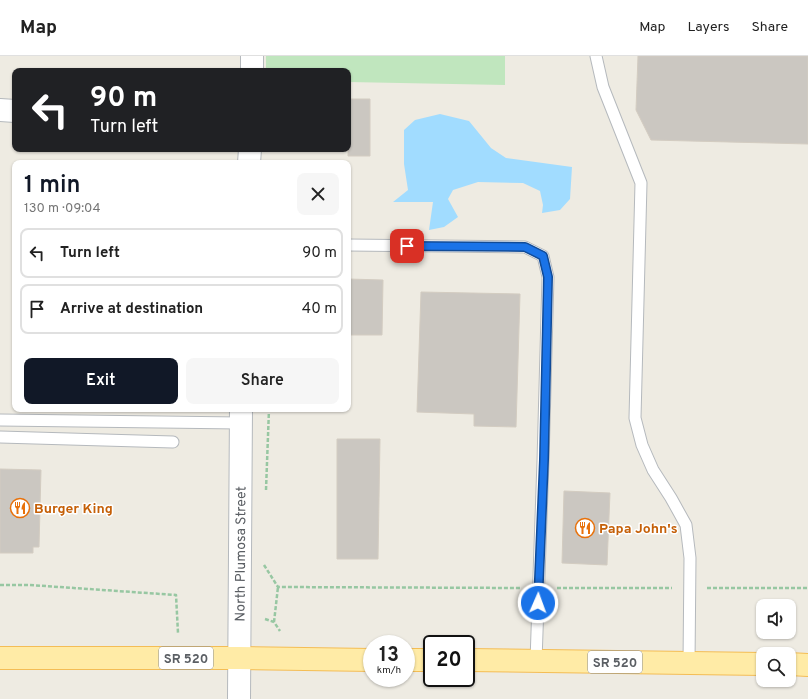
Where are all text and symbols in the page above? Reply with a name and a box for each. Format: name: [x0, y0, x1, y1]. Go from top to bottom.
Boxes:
text: Map: [20, 16, 57, 40]
text: Map: [639, 19, 665, 36]
text: Layers: [687, 19, 729, 36]
text: Share: [751, 19, 788, 36]
text: 90 m: [90, 81, 157, 117]
icon: left: [24, 84, 76, 136]
text: Turn left: [90, 116, 158, 139]
text: 1 min: [24, 171, 81, 201]
button: close: [297, 173, 339, 215]
text: 130 m · 09:04: [24, 201, 101, 217]
pin: [390, 229, 424, 263]
icon: arrive: [396, 235, 418, 257]
icon: left: [26, 242, 48, 264]
text: Turn left: [60, 244, 120, 263]
text: 90 m: [302, 244, 337, 263]
icon: arrive: [26, 298, 48, 320]
text: Arrive at destination: [60, 300, 203, 319]
text: 40 m: [302, 300, 337, 319]
button: Exit: [24, 358, 178, 404]
button: Share: [186, 358, 339, 404]
street label: North Plumosa Street: [233, 486, 250, 622]
restaurant icon: Burger King: [9, 497, 31, 519]
place label: Burger King: [34, 501, 113, 518]
restaurant icon: Papa John's: [574, 517, 596, 539]
place label: Papa John's: [599, 521, 678, 538]
position arrow: [517, 582, 559, 624]
map controls: [756, 599, 796, 687]
button: sound: [756, 599, 796, 639]
speed limit sign: 20: [423, 635, 475, 687]
text: 13: [379, 643, 399, 669]
road number: SR 520: [159, 647, 213, 669]
button: search: [756, 647, 796, 687]
road number: SR 520: [588, 651, 642, 673]
text: km/h: [377, 664, 401, 677]

